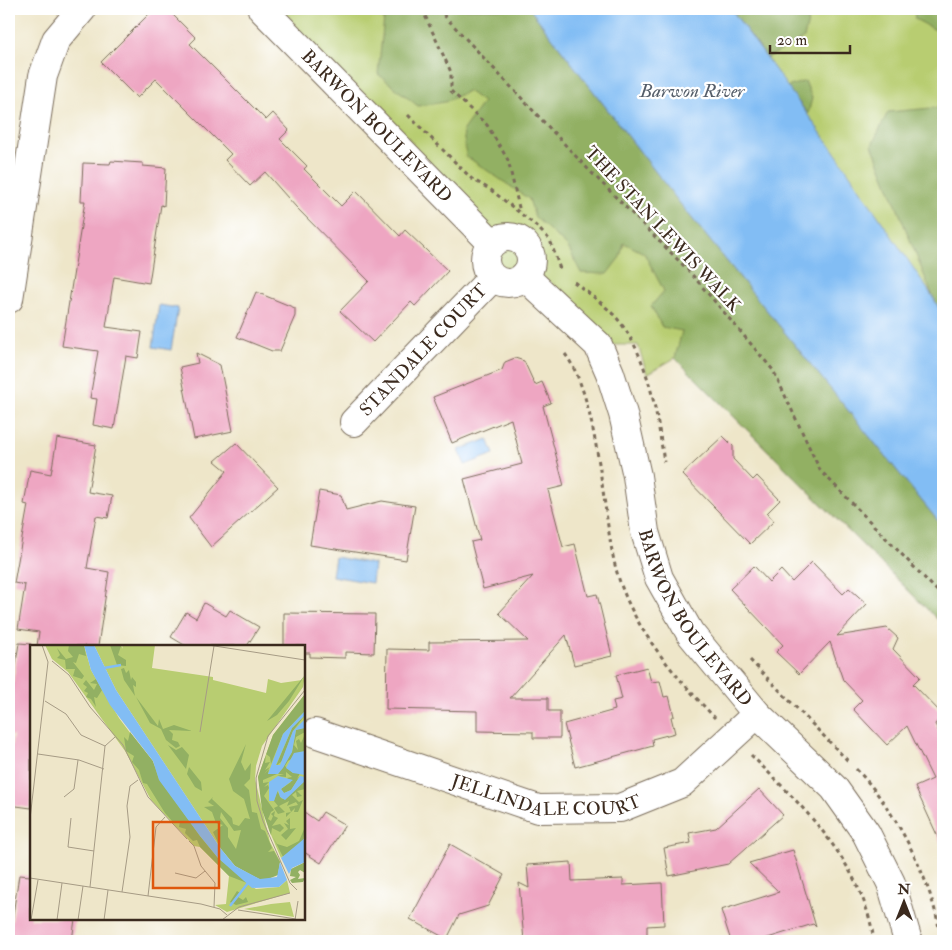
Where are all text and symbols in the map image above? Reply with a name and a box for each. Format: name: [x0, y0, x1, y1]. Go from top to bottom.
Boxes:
scale bar: [770, 22, 850, 54]
text: 20 m: [777, 31, 807, 50]
street label: BARWON BOULEVARD: [296, 45, 457, 208]
water label: Barwon River: [639, 79, 745, 103]
street label: THE STAN LEWIS WALK: [580, 142, 746, 317]
street label: STANDALE COURT: [355, 279, 493, 421]
street label: BARWON BOULEVARD: [633, 526, 757, 711]
inset map: [30, 645, 305, 920]
street label: JELLINDALE COURT: [447, 769, 645, 822]
north arrow: [880, 878, 930, 928]
text: N: [897, 881, 911, 898]

